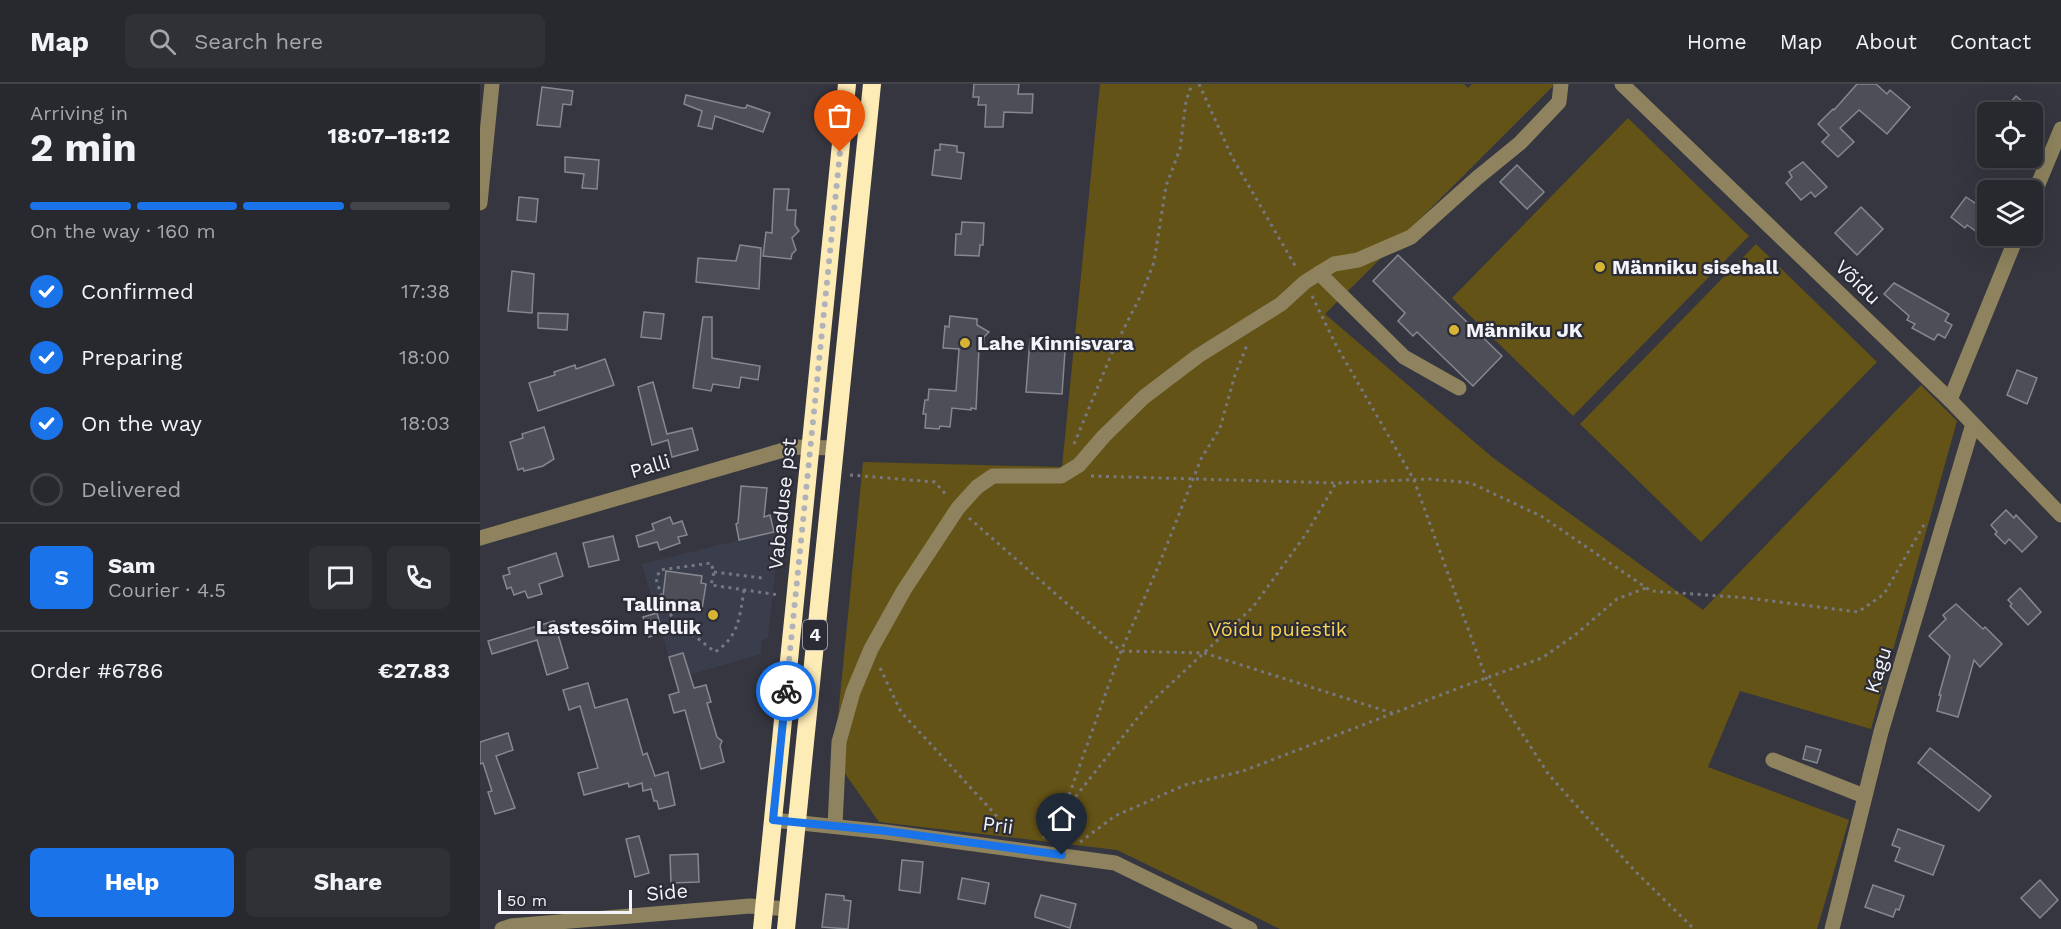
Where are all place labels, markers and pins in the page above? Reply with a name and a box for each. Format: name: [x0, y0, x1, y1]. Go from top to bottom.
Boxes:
pin: [814, 90, 865, 152]
place label: Männiku sisehall: [1612, 255, 1779, 279]
marker: Männiku sisehall: [1593, 260, 1607, 274]
place label: Männiku JK: [1466, 318, 1583, 342]
marker: Männiku JK: [1447, 323, 1461, 337]
place label: Lahe Kinnisvara: [977, 331, 1134, 355]
marker: Lahe Kinnisvara: [958, 336, 972, 350]
place label: Tallinna Lastesõim Hellik: [536, 592, 702, 639]
marker: Tallinna Lastesõim Hellik: [706, 608, 720, 622]
pin: [1036, 793, 1087, 855]

